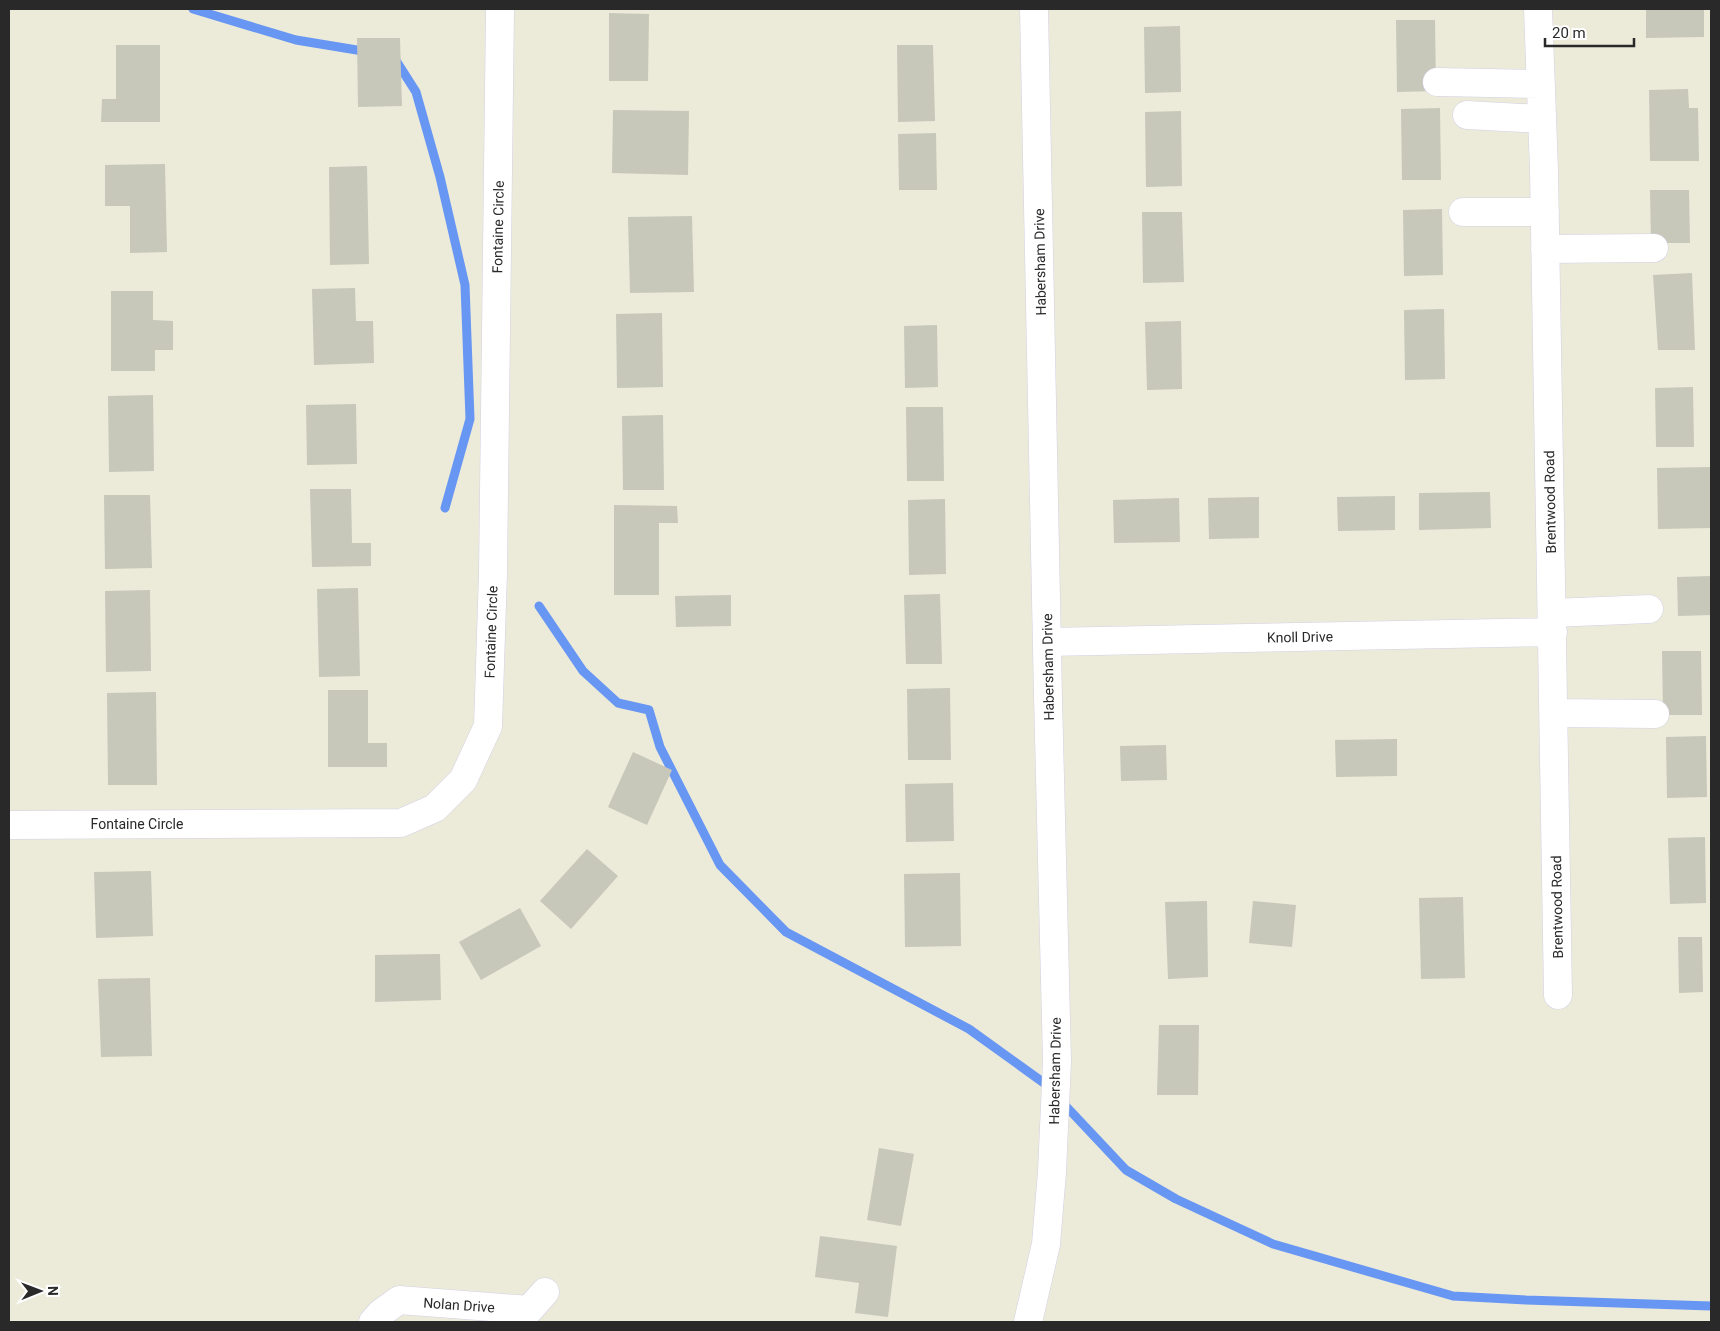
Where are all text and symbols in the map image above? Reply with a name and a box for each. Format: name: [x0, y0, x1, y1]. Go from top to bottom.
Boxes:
scale bar: [1545, 15, 1634, 47]
text: 20 m: [1552, 24, 1586, 42]
street label: Fontaine Circle: [489, 180, 507, 274]
street label: Habersham Drive: [1031, 208, 1049, 316]
street label: Brentwood Road: [1541, 450, 1559, 554]
street label: Fontaine Circle: [481, 585, 501, 679]
street label: Habersham Drive: [1039, 613, 1057, 721]
street label: Knoll Drive: [1267, 628, 1333, 646]
street label: Fontaine Circle: [91, 816, 183, 832]
street label: Brentwood Road: [1548, 855, 1566, 959]
street label: Habersham Drive: [1046, 1017, 1064, 1125]
north arrow: [15, 1266, 65, 1316]
text: N: [45, 1286, 61, 1296]
street label: Nolan Drive: [423, 1295, 495, 1315]

